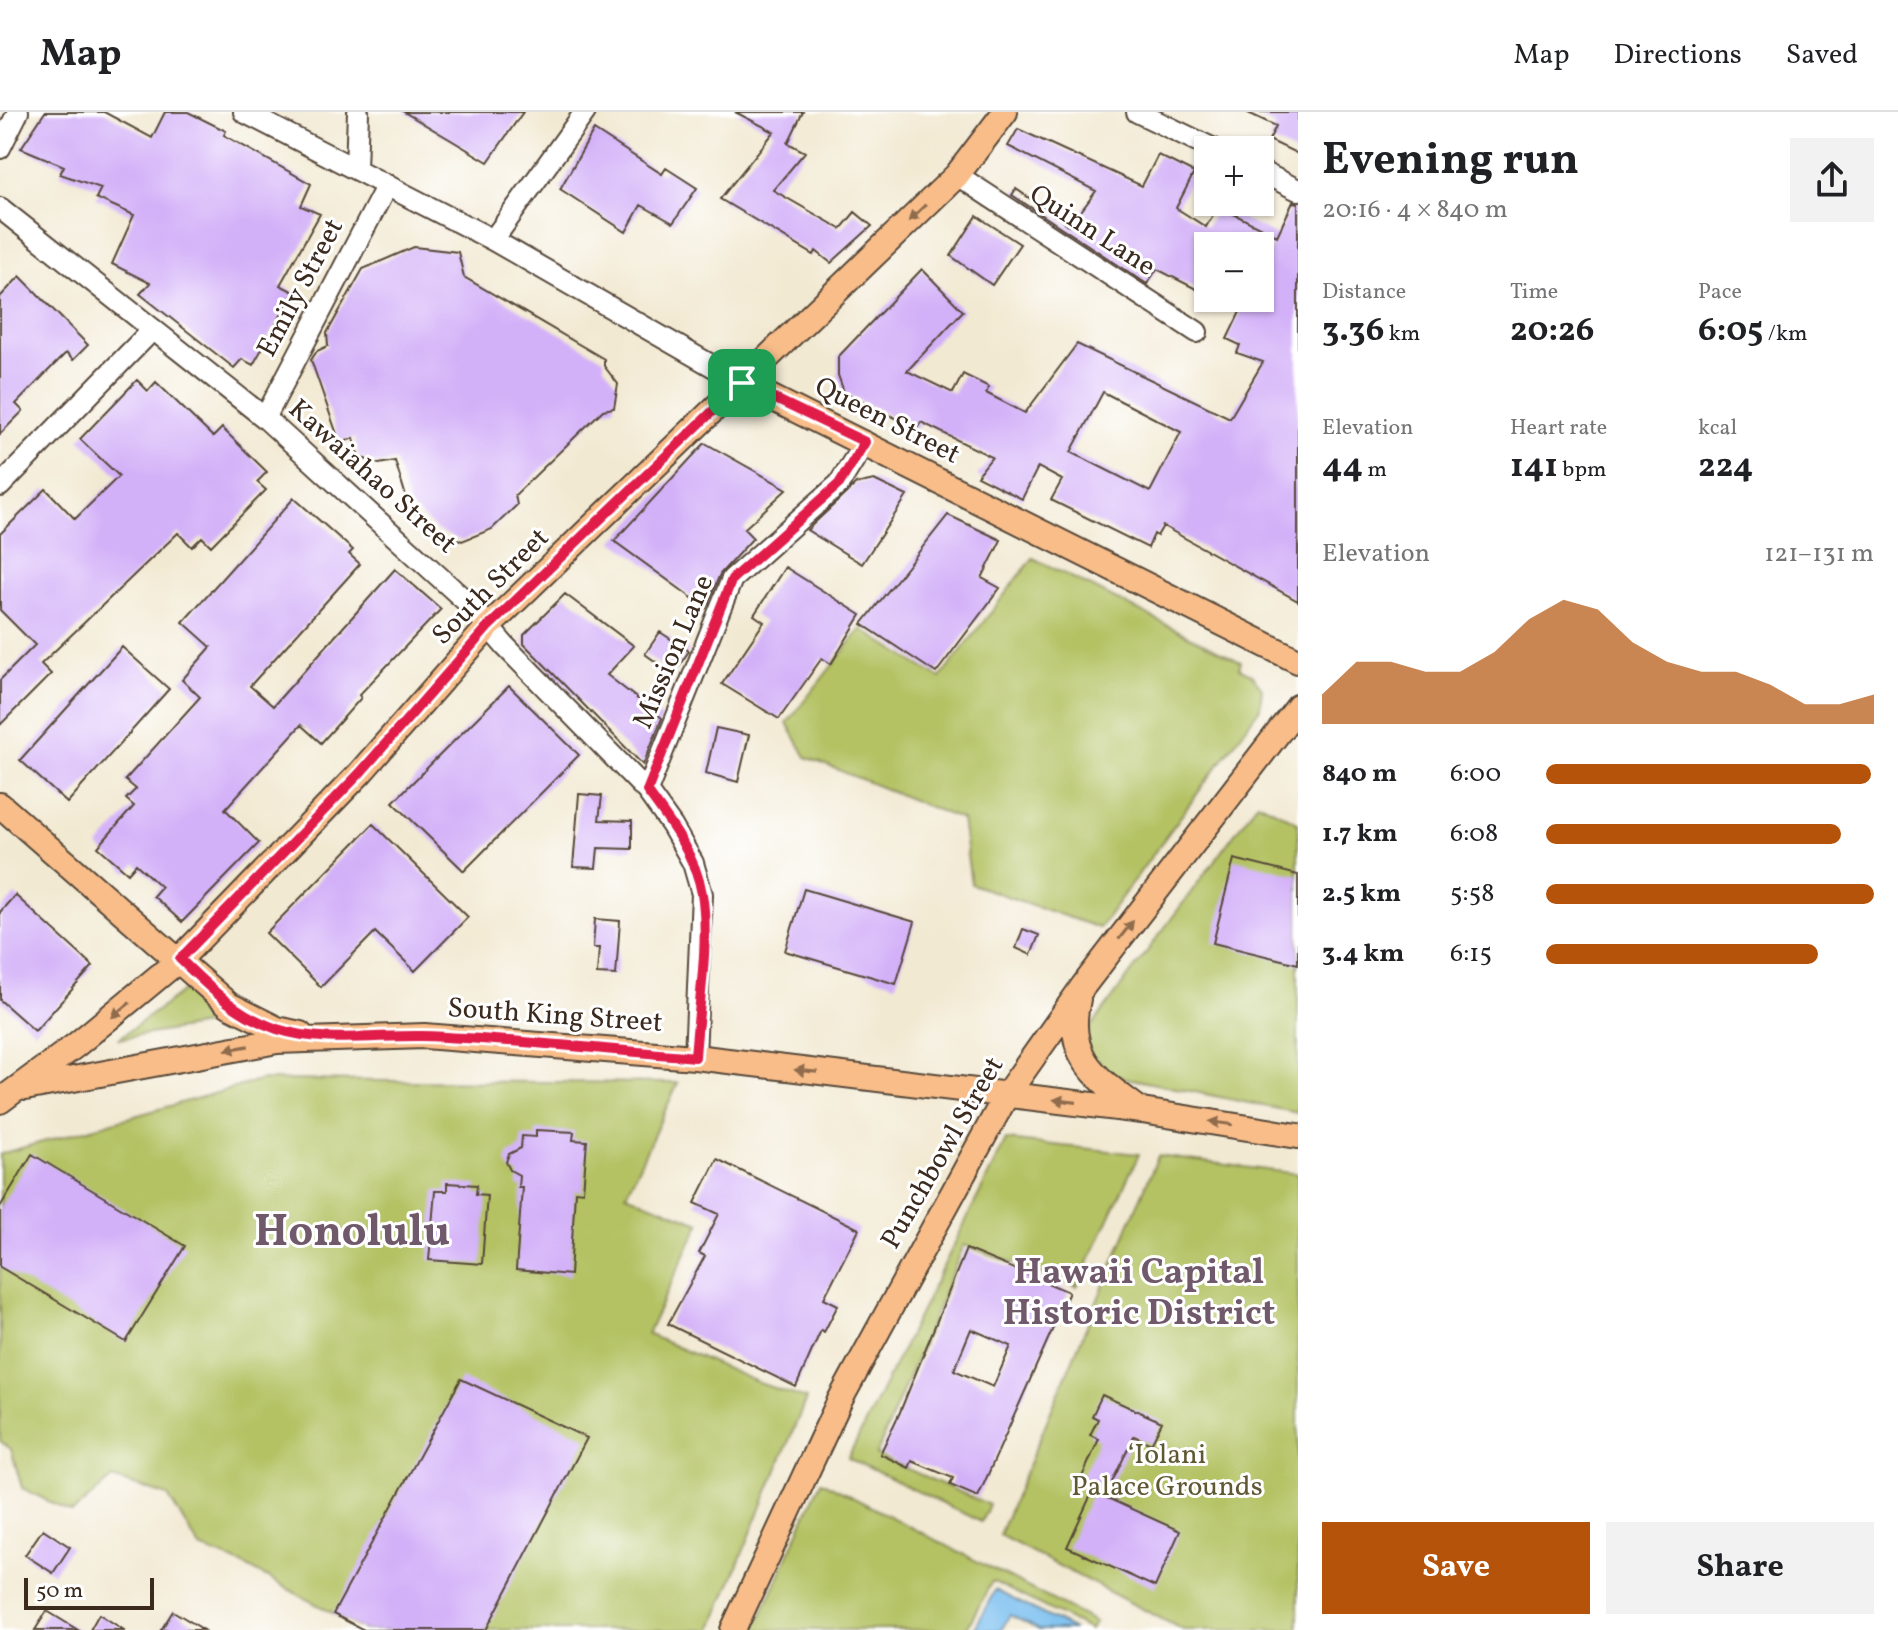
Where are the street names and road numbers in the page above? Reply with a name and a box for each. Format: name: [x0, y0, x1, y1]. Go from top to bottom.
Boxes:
street label: Quinn Lane: [1021, 176, 1163, 286]
street label: Emily Street: [248, 212, 354, 364]
street label: Queen Street: [808, 368, 966, 474]
street label: Kawaiahao Street: [279, 391, 465, 563]
street label: South Street: [424, 520, 558, 654]
street label: Mission Lane: [624, 569, 724, 735]
street label: South King Street: [446, 989, 664, 1043]
street label: Punchbowl Street: [872, 1050, 1014, 1256]

